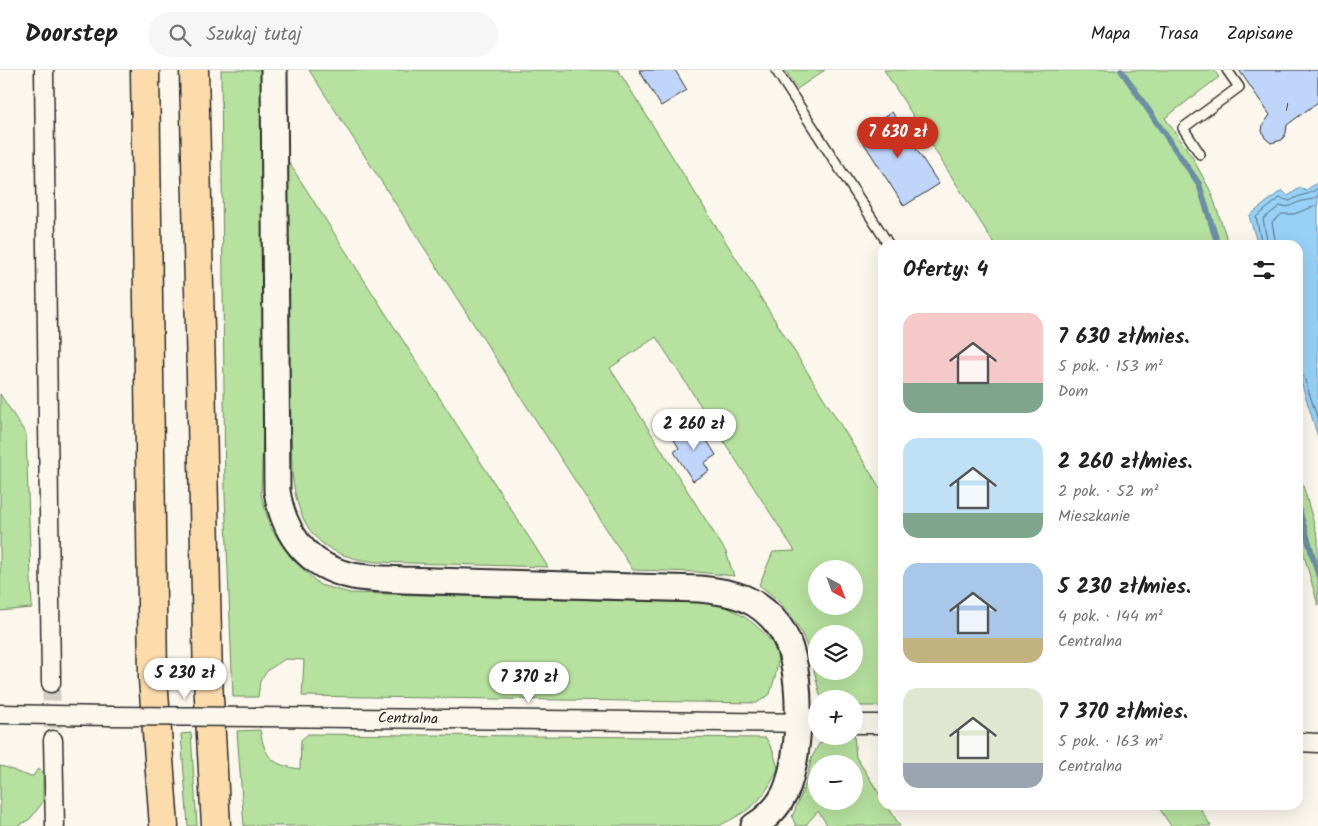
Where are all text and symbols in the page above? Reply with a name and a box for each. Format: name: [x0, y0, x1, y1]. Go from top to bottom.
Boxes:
search box: [148, 12, 498, 57]
text: Doorstep: [25, 15, 118, 54]
text: Szukaj tutaj: [206, 20, 302, 50]
text: Mapa: [1091, 20, 1131, 49]
text: Trasa: [1159, 20, 1199, 49]
text: Zapisane: [1227, 20, 1293, 49]
icon: search: [166, 21, 194, 49]
house number: 1: [1285, 98, 1289, 117]
pin: 7 630 zł: [846, 116, 950, 159]
text: 7 630 zł: [868, 120, 928, 145]
text: Oferty: 4: [903, 254, 988, 287]
icon: filters: [1250, 256, 1278, 284]
text: 7 630 zł/mies.: [1058, 321, 1189, 354]
icon: home: [943, 333, 1003, 393]
text: 5 pok. · 153 m²: [1058, 354, 1163, 379]
text: Dom: [1058, 379, 1088, 404]
pin: 2 260 zł: [642, 408, 746, 451]
text: 2 260 zł: [663, 412, 725, 437]
text: 2 260 zł/mies.: [1058, 446, 1193, 479]
icon: home: [943, 458, 1003, 518]
text: 2 pok. · 52 m²: [1058, 479, 1159, 504]
text: Mieszkanie: [1058, 504, 1130, 529]
north arrow: [808, 560, 862, 615]
map controls: [808, 560, 863, 810]
text: 5 230 zł/mies.: [1058, 571, 1191, 604]
icon: home: [943, 583, 1003, 643]
text: 4 pok. · 144 m²: [1058, 604, 1163, 629]
button: layers: [808, 625, 863, 680]
text: Centralna: [1058, 629, 1122, 654]
pin: 5 230 zł: [133, 658, 237, 700]
text: 5 230 zł: [155, 661, 215, 686]
pin: 7 370 zł: [477, 662, 581, 704]
text: 7 370 zł: [500, 665, 558, 690]
button: +: [808, 690, 863, 745]
text: 7 370 zł/mies.: [1058, 696, 1188, 729]
street label: Centralna: [378, 706, 438, 732]
icon: home: [943, 708, 1003, 768]
text: 5 pok. · 163 m²: [1058, 729, 1163, 754]
text: Centralna: [1058, 754, 1122, 779]
button: −: [808, 755, 863, 810]

